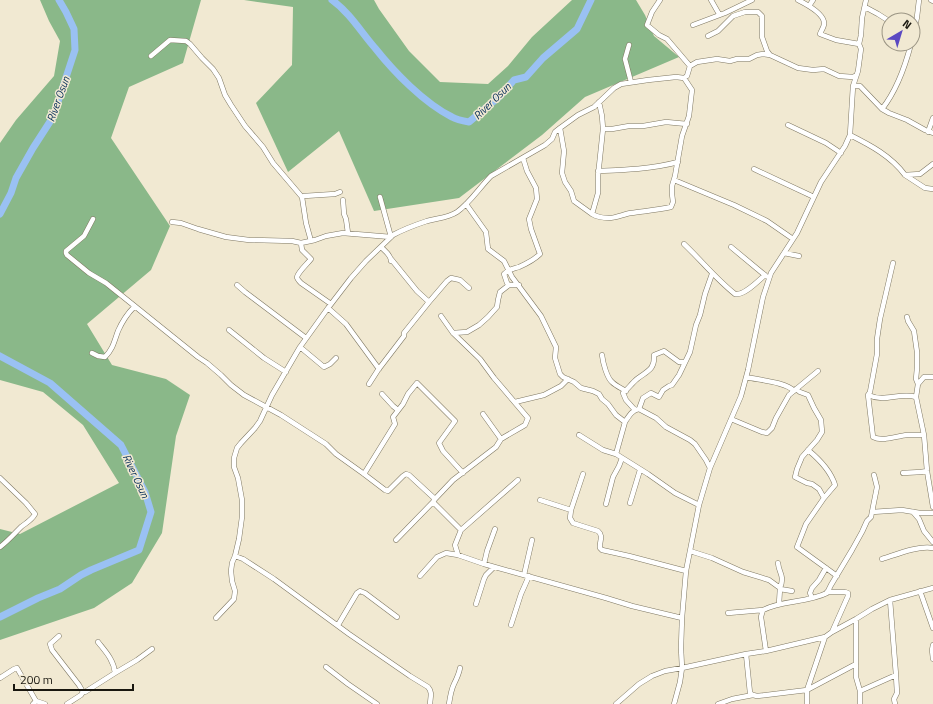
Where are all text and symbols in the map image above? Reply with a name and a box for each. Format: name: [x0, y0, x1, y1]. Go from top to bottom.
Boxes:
north arrow: [881, 12, 921, 52]
text: N: [899, 15, 915, 33]
water label: River Osun: [42, 74, 74, 124]
water label: River Osun: [470, 79, 515, 123]
water label: River Osun: [119, 451, 153, 501]
scale bar: [14, 666, 133, 692]
text: 200 m: [20, 670, 53, 689]

